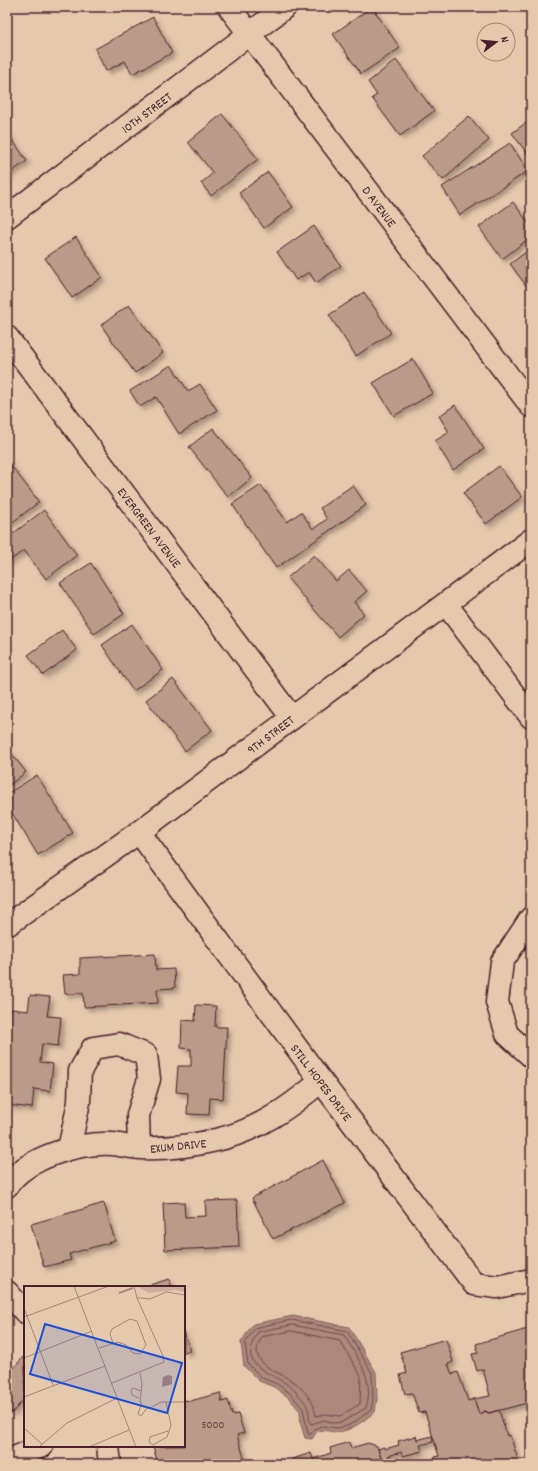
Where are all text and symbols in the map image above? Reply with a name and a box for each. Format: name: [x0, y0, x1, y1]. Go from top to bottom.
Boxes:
north arrow: [476, 22, 516, 62]
text: N: [495, 35, 512, 45]
street label: 10TH STREET: [118, 89, 177, 139]
street label: D AVENUE: [356, 183, 400, 232]
street label: EVERGREEN AVENUE: [111, 484, 185, 573]
street label: 9TH STREET: [244, 712, 299, 760]
street label: STILL HOPES DRIVE: [285, 1041, 355, 1126]
street label: EXUM DRIVE: [149, 1135, 207, 1160]
inset map: [24, 1286, 185, 1447]
house number: 5000: [201, 1418, 225, 1434]

